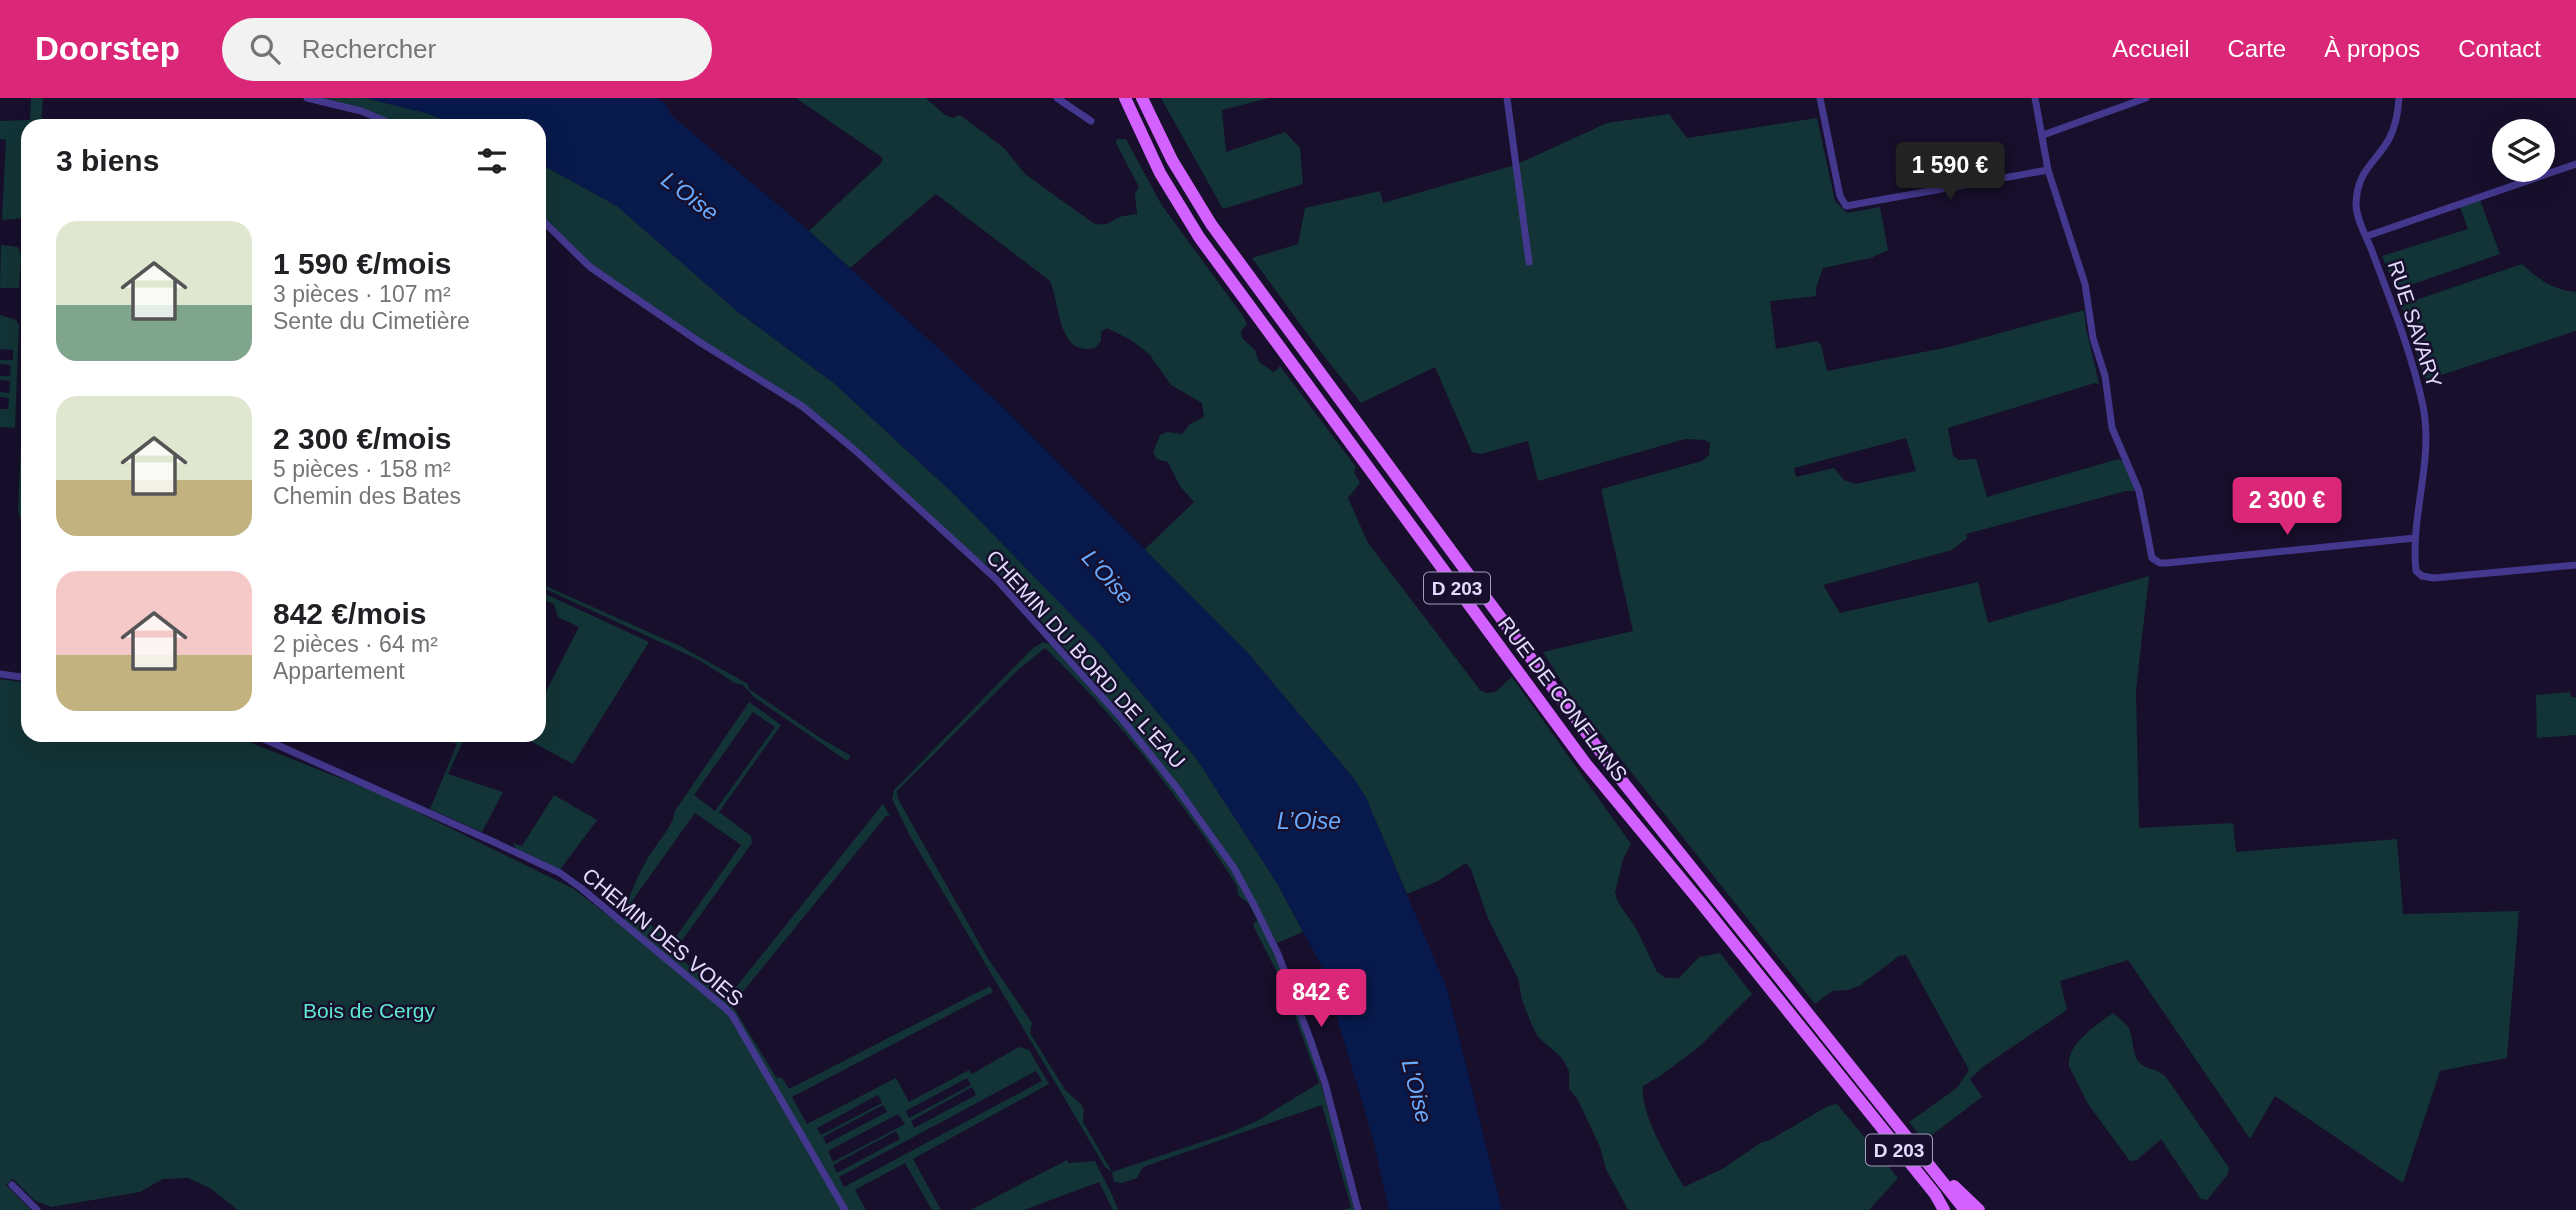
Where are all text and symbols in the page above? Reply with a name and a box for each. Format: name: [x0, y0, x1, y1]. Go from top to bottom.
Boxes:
search box: [222, 18, 712, 81]
text: Doorstep: [35, 30, 180, 67]
icon: search: [246, 30, 284, 68]
text: Rechercher: [302, 34, 436, 64]
text: Accueil: [2112, 35, 2190, 62]
text: Carte: [2228, 35, 2286, 62]
text: À propos: [2324, 35, 2420, 62]
text: Contact: [2458, 35, 2541, 62]
map controls: [2492, 119, 2555, 182]
button: layers: [2492, 119, 2555, 182]
icon: filters: [473, 142, 511, 180]
pin: 1 590 €: [1885, 142, 2015, 202]
text: 3 biens: [56, 144, 159, 177]
text: 1 590 €: [1912, 152, 1988, 178]
water label: L'Oise: [656, 166, 724, 226]
text: 1 590 €/mois: [273, 247, 451, 280]
icon: home: [112, 249, 196, 333]
street label: RUE SAVARY: [2384, 258, 2446, 390]
text: 3 pièces · 107 m²: [273, 281, 451, 307]
text: Sente du Cimetière: [273, 308, 470, 334]
text: 2 300 €/mois: [273, 422, 451, 455]
icon: home: [112, 424, 196, 508]
text: 5 pièces · 158 m²: [273, 456, 451, 482]
pin: 2 300 €: [2222, 478, 2352, 537]
text: Chemin des Bates: [273, 483, 461, 509]
text: 2 300 €: [2249, 487, 2325, 513]
water label: L'Oise: [1077, 544, 1139, 610]
street label: CHEMIN DU BORD DE L'EAU: [982, 545, 1190, 773]
road number: D 203: [1424, 573, 1490, 603]
text: 842 €/mois: [273, 597, 426, 630]
icon: home: [112, 599, 196, 683]
street label: RUE DE CONFLANS: [1494, 612, 1632, 786]
text: 2 pièces · 64 m²: [273, 631, 438, 657]
text: Appartement: [273, 658, 405, 684]
water label: L’Oise: [1277, 808, 1341, 834]
street label: CHEMIN DES VOIES: [578, 863, 748, 1011]
pin: 842 €: [1272, 970, 1370, 1029]
text: 842 €: [1292, 979, 1350, 1005]
park label: Bois de Cergy: [303, 999, 435, 1022]
water label: L'Oise: [1397, 1057, 1437, 1125]
road number: D 203: [1866, 1134, 1932, 1166]

